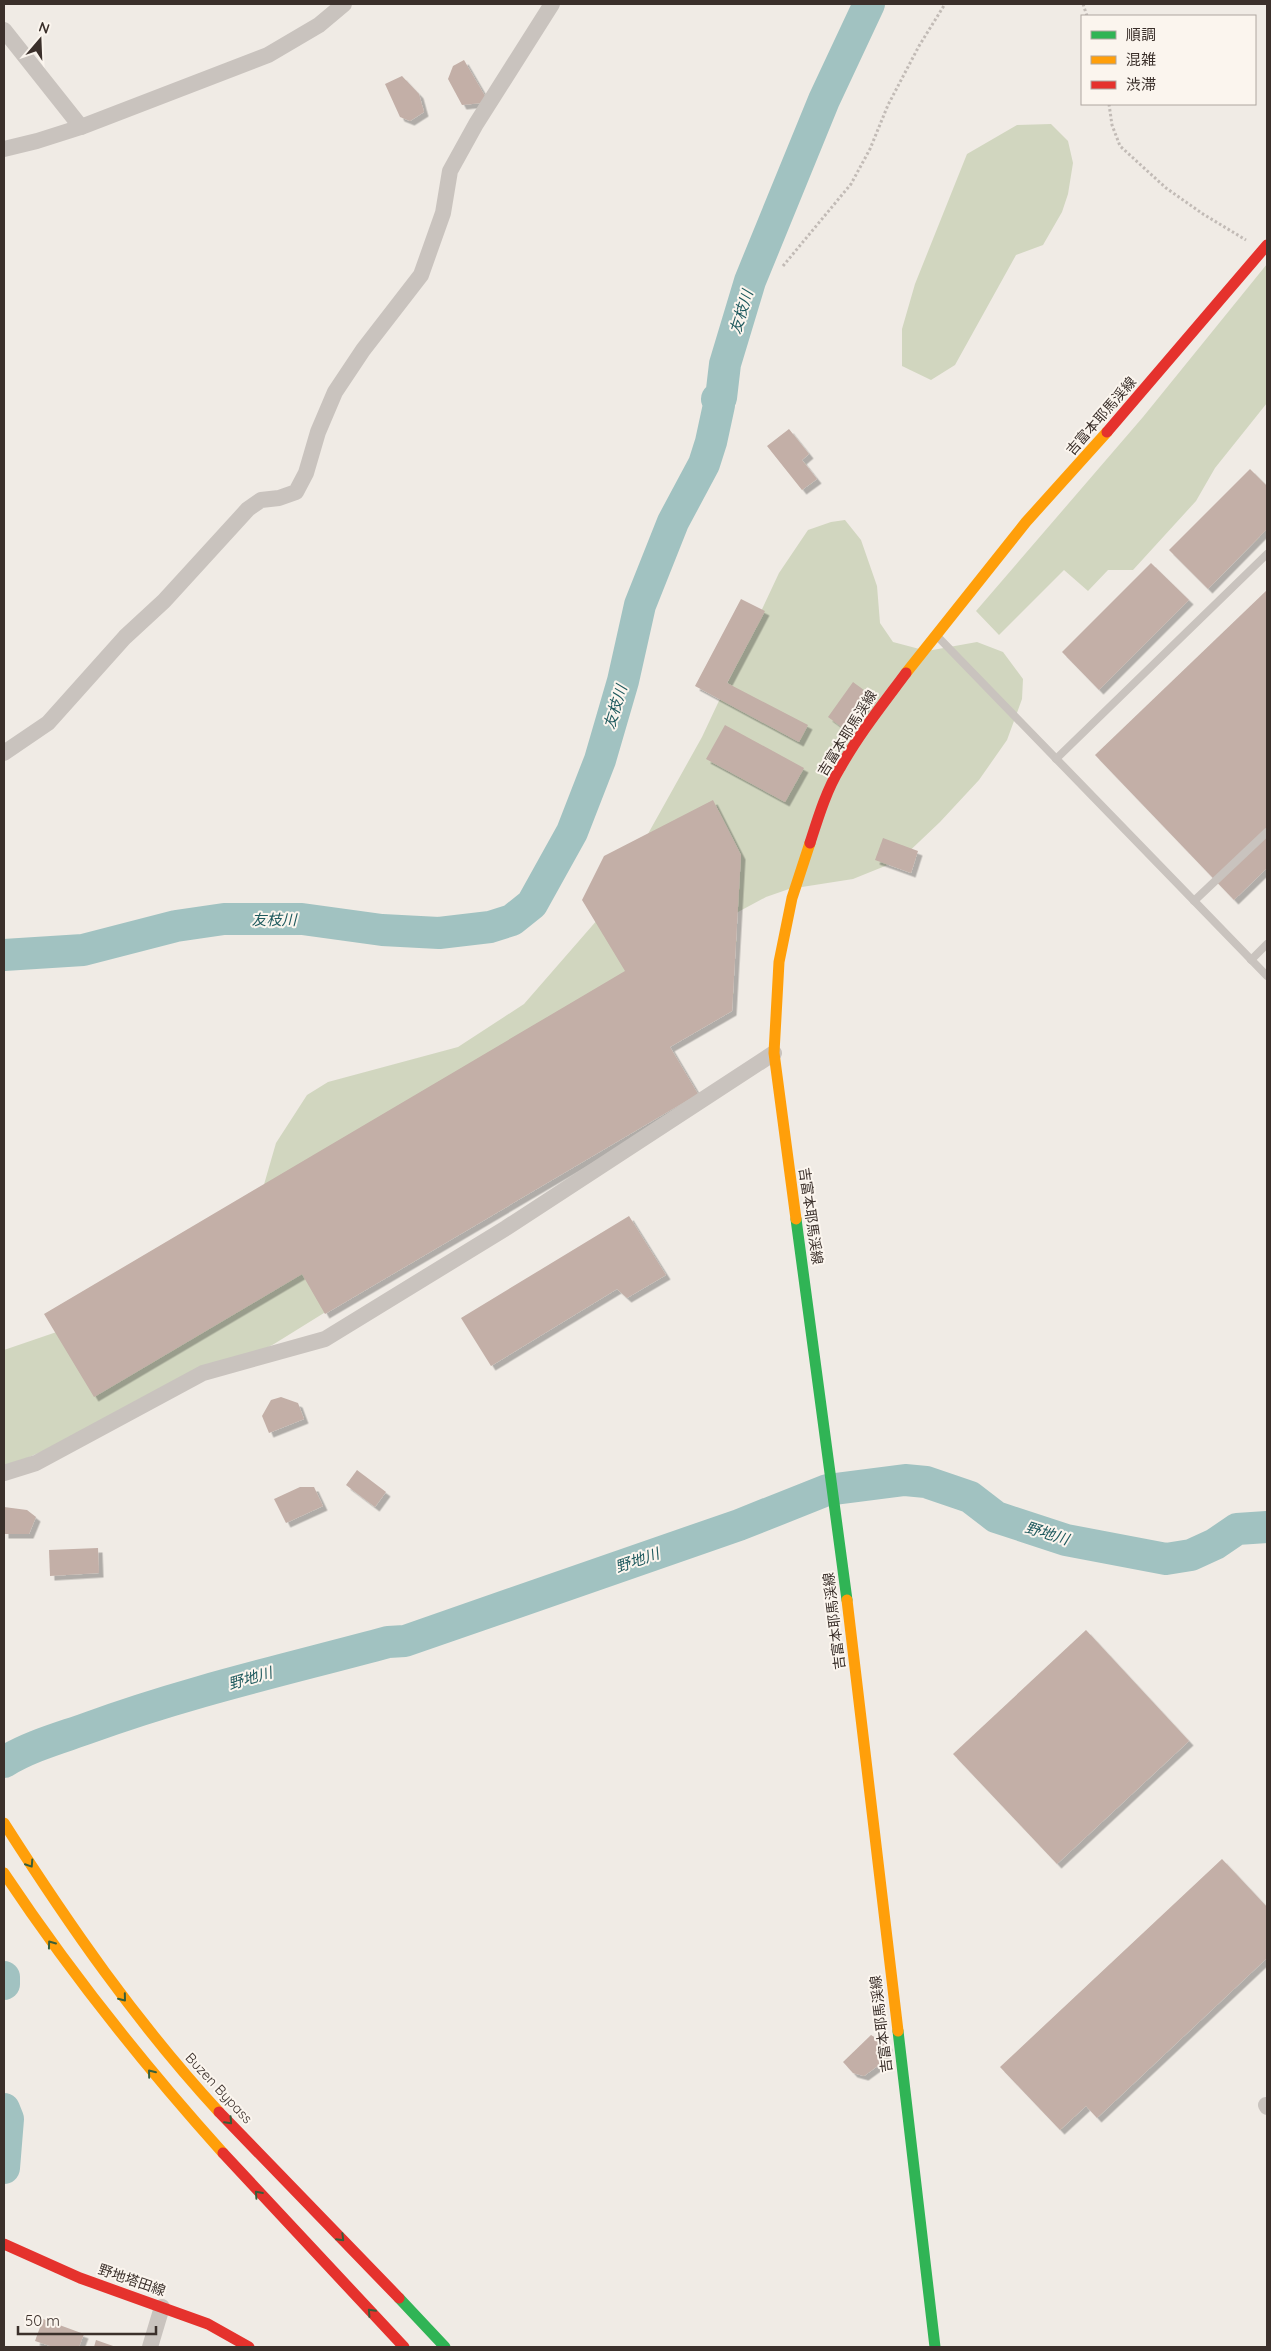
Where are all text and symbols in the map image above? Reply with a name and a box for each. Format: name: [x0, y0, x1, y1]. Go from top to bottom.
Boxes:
north arrow: [15, 15, 65, 65]
legend: [1081, 15, 1256, 105]
text: N: [36, 18, 52, 38]
text: 順調: [1126, 25, 1156, 44]
text: 混雑: [1126, 50, 1156, 69]
text: 渋滞: [1126, 75, 1156, 94]
water label: 友枝川: [725, 286, 757, 336]
street label: 吉富本耶馬渓線: [1062, 373, 1140, 459]
water label: 友枝川: [599, 681, 631, 731]
street label: 吉富本耶馬渓線: [813, 687, 881, 779]
water label: 友枝川: [251, 910, 298, 929]
street label: 吉富本耶馬渓線: [795, 1166, 827, 1266]
water label: 野地川: [1023, 1517, 1073, 1549]
water label: 野地川: [613, 1543, 663, 1576]
street label: 吉富本耶馬渓線: [819, 1571, 849, 1671]
water label: 野地川: [226, 1662, 276, 1693]
one-way arrow: [24, 1858, 33, 1868]
one-way arrow: [48, 1940, 57, 1950]
street label: 吉富本耶馬渓線: [866, 1974, 896, 2074]
one-way arrow: [117, 1992, 126, 2001]
street label: Buzen Bypass: [182, 2049, 256, 2127]
one-way arrow: [148, 2070, 156, 2079]
one-way arrow: [223, 2115, 232, 2124]
one-way arrow: [255, 2191, 264, 2200]
one-way arrow: [335, 2232, 344, 2241]
street label: 野地塔田線: [96, 2260, 168, 2300]
scale bar: [18, 2304, 155, 2336]
one-way arrow: [368, 2308, 377, 2317]
text: 50 m: [25, 2311, 60, 2330]

